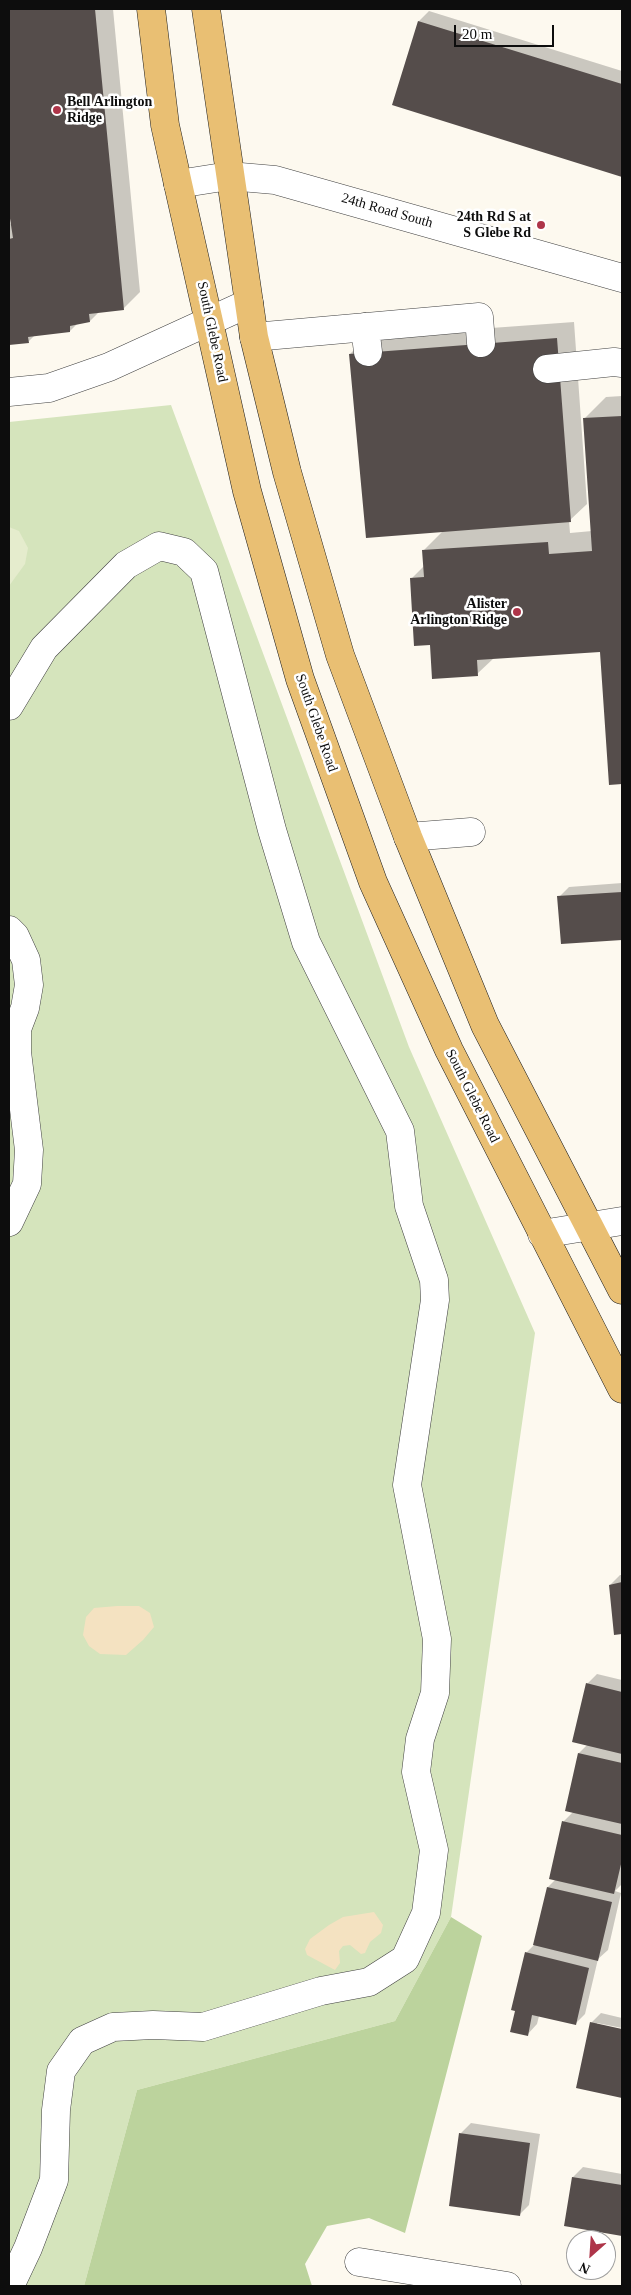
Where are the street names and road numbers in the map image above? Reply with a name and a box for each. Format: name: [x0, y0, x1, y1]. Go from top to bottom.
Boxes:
street label: 24th Road South: [339, 190, 435, 232]
street label: South Glebe Road: [193, 280, 231, 384]
street label: South Glebe Road: [291, 672, 341, 774]
street label: South Glebe Road: [441, 1046, 503, 1146]

